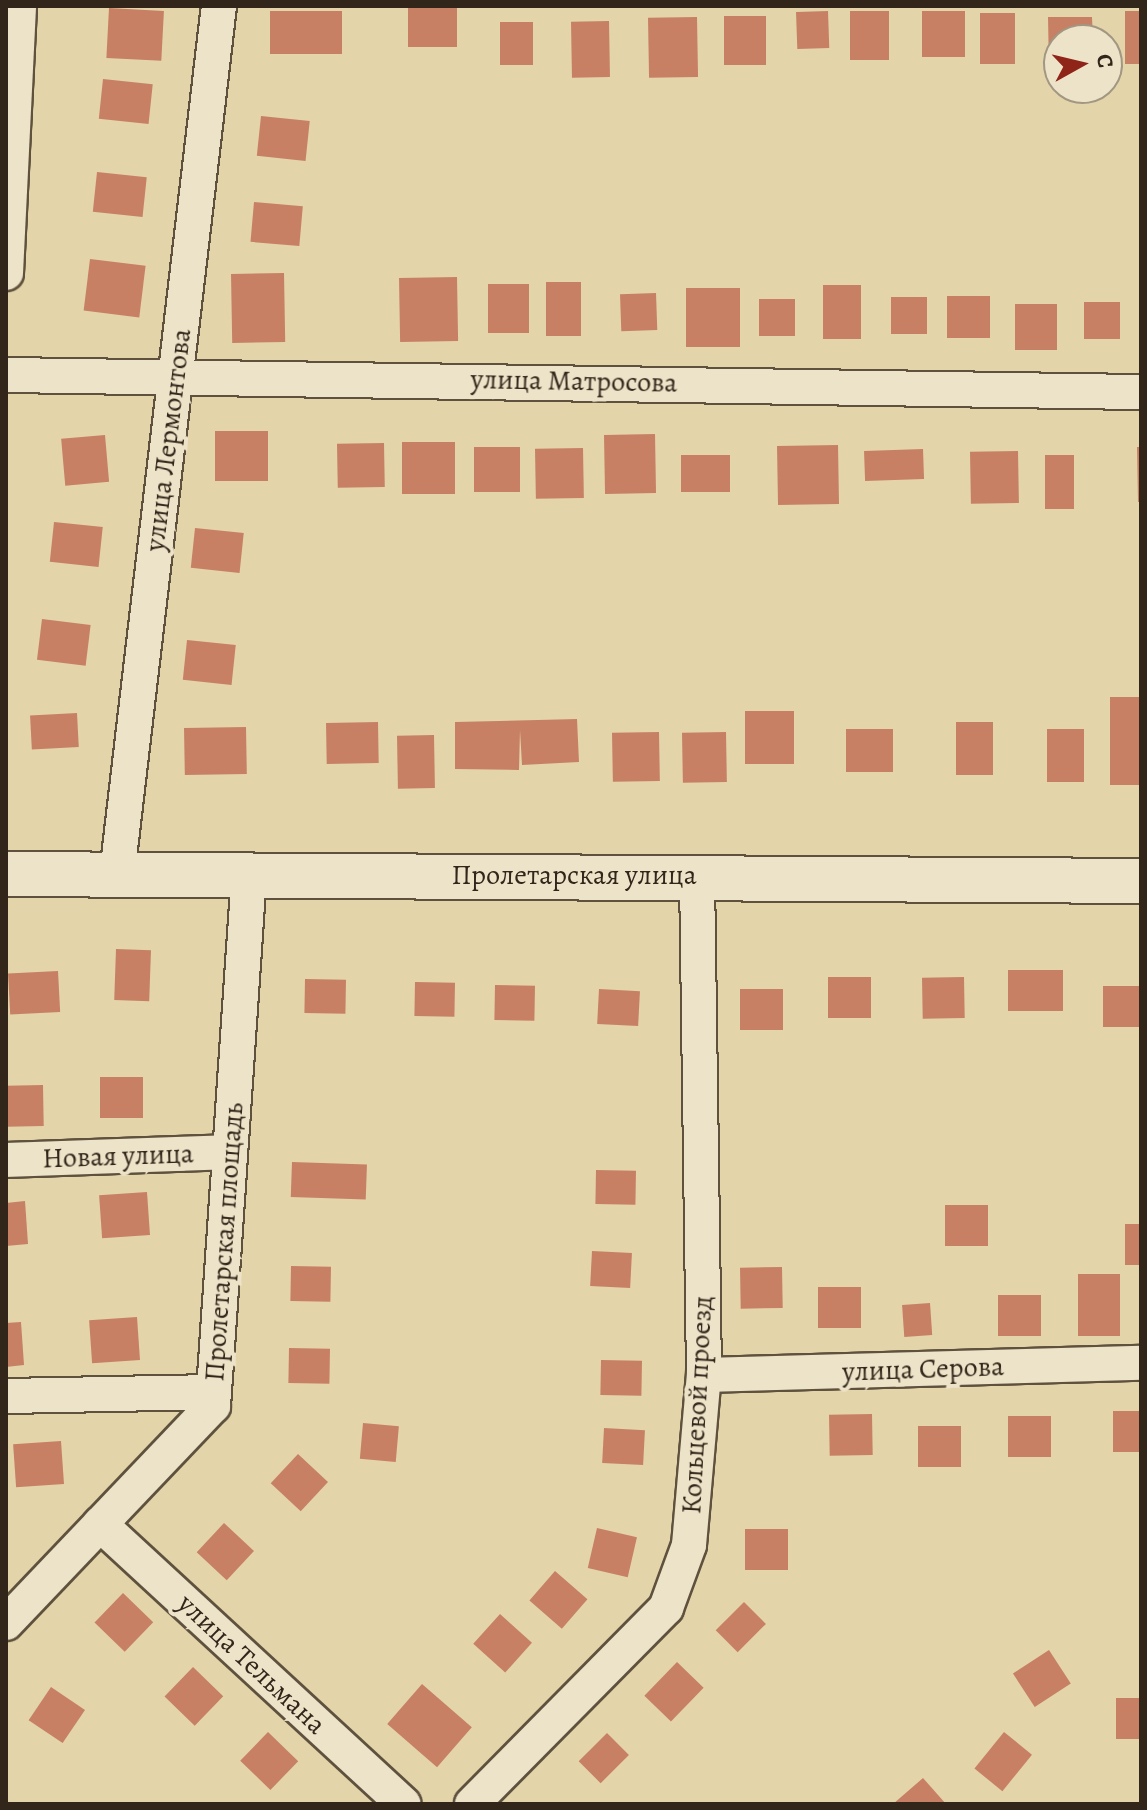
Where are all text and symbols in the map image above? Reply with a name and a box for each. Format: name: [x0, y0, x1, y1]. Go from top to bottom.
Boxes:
north arrow: [1043, 24, 1123, 104]
text: С: [1089, 52, 1121, 70]
street label: улица Лермонтова: [138, 327, 198, 553]
street label: улица Матросова: [470, 362, 678, 400]
street label: Пролетарская улица: [451, 858, 697, 892]
street label: Пролетарская площадь: [197, 1101, 251, 1383]
street label: Новая улица: [42, 1137, 194, 1175]
street label: Кольцевой проезд: [675, 1295, 719, 1515]
street label: улица Серова: [842, 1349, 1004, 1389]
street label: улица Тельмана: [171, 1587, 333, 1741]

